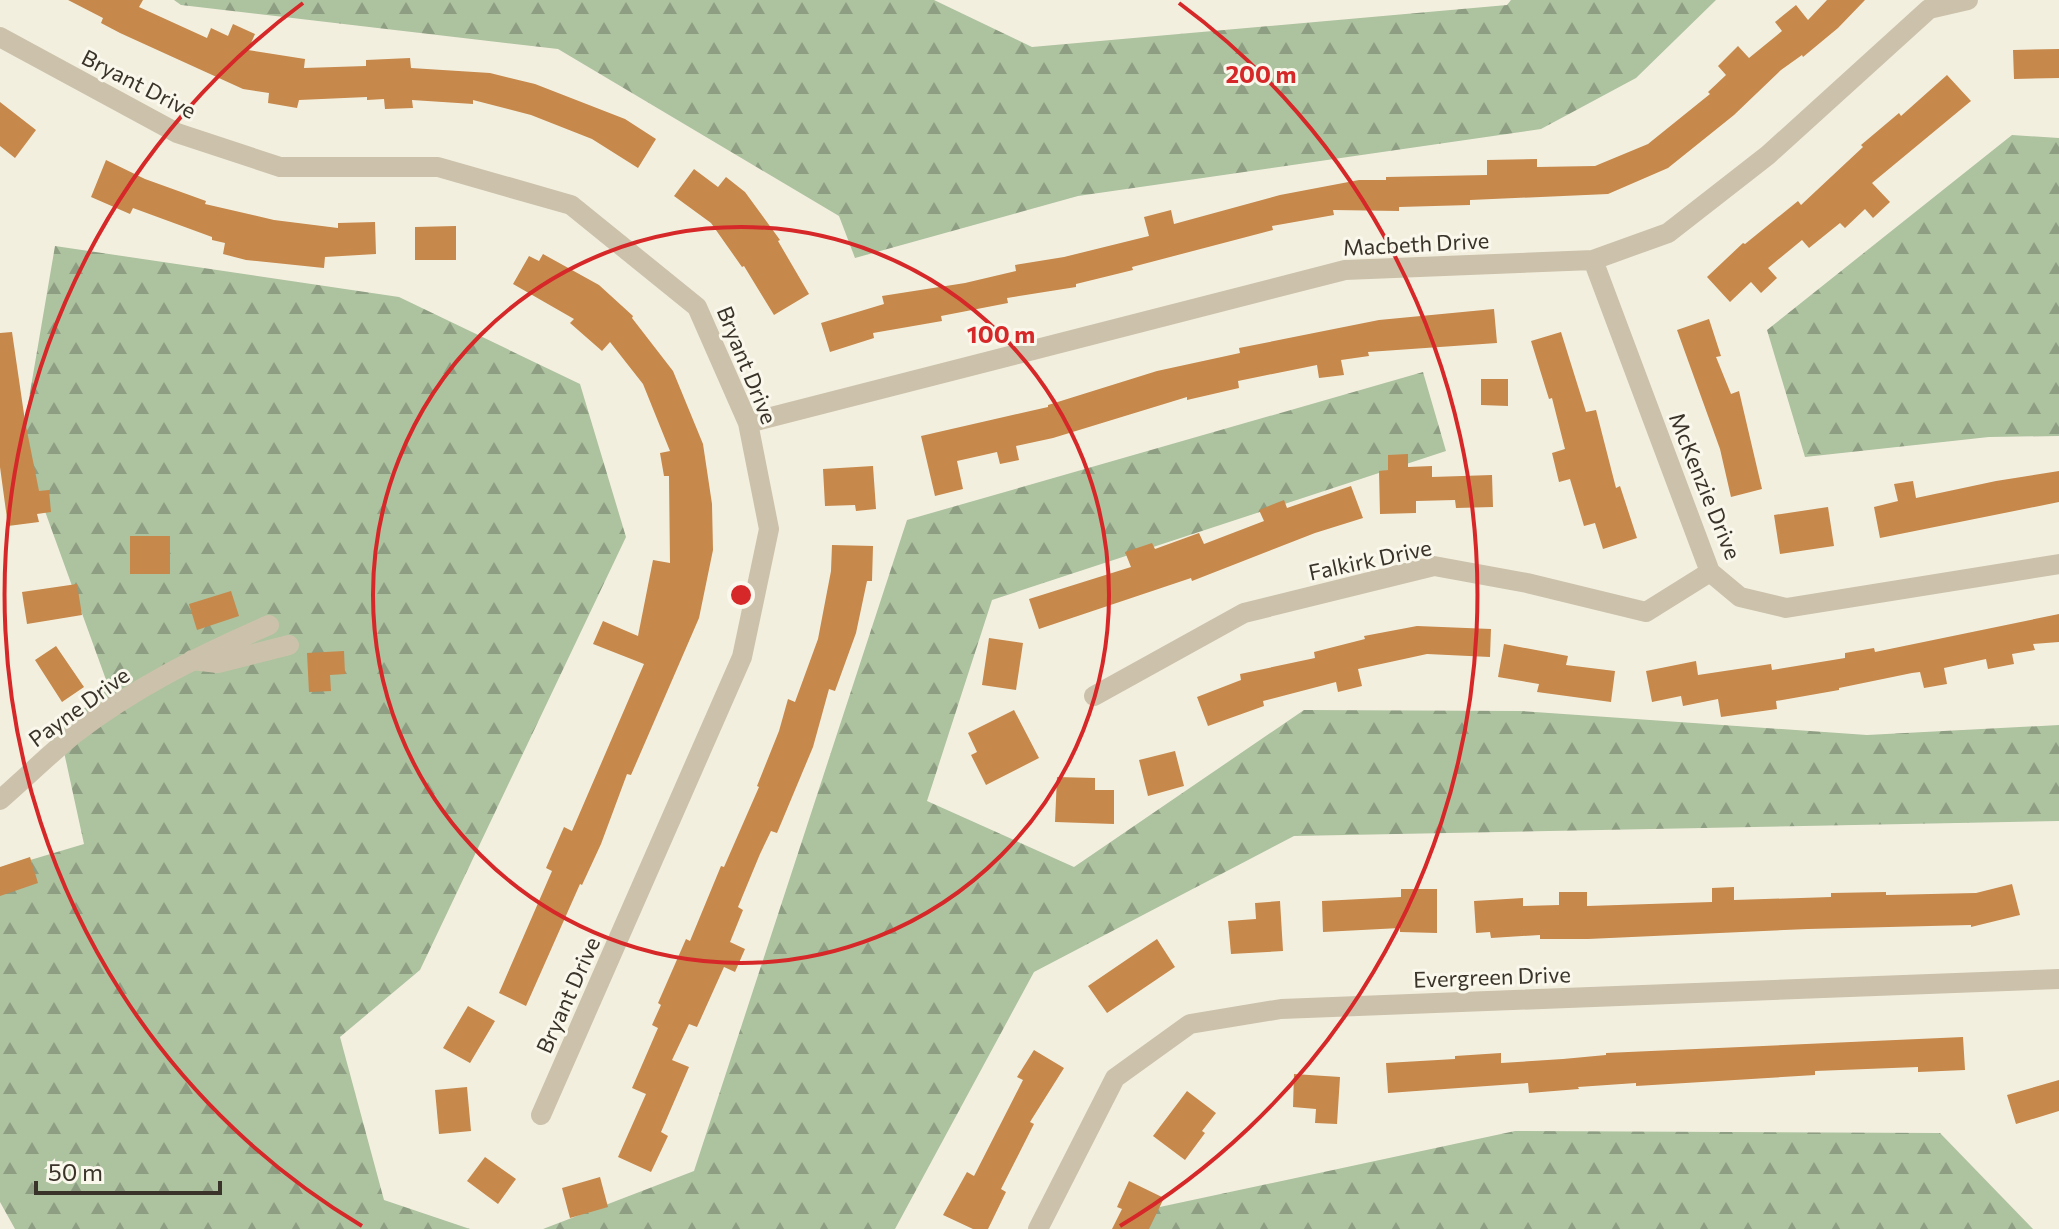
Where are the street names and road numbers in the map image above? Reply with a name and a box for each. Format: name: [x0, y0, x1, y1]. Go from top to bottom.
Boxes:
street label: Bryant Drive: [78, 43, 201, 124]
street label: Macbeth Drive: [1342, 226, 1490, 261]
street label: Bryant Drive: [712, 302, 783, 428]
street label: McKenzie Drive: [1664, 409, 1747, 563]
street label: Falkirk Drive: [1306, 533, 1434, 586]
street label: Payne Drive: [23, 661, 134, 752]
street label: Bryant Drive: [530, 932, 605, 1057]
street label: Evergreen Drive: [1413, 960, 1571, 993]

